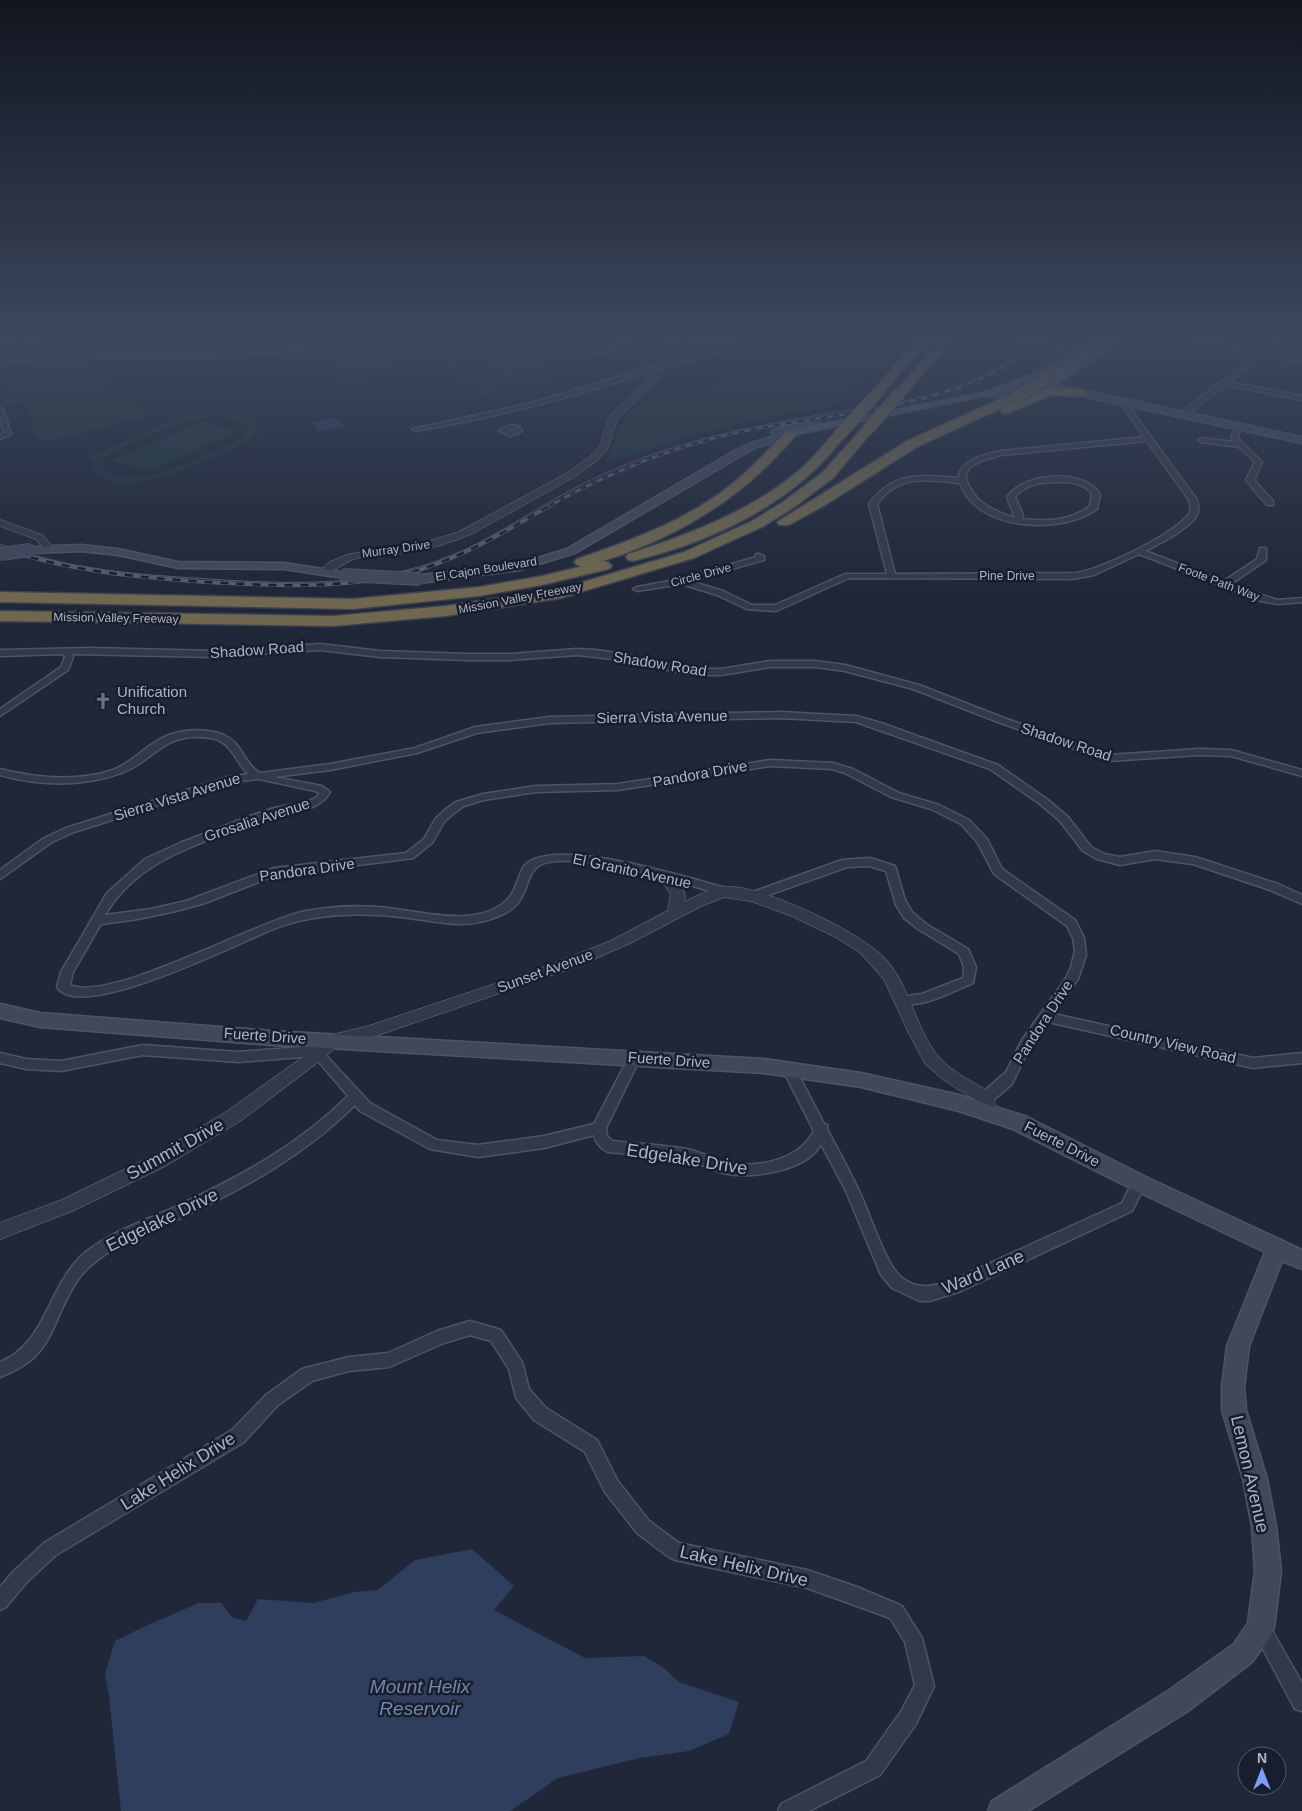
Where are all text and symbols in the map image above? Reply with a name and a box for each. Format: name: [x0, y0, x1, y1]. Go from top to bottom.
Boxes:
street label: Murray Drive: [361, 537, 431, 561]
street label: El Cajon Boulevard: [434, 554, 538, 584]
street label: Circle Drive: [669, 560, 733, 590]
street label: Foote Path Way: [1177, 560, 1261, 604]
street label: Pine Drive: [979, 569, 1035, 583]
street label: Mission Valley Freeway: [457, 579, 583, 617]
street label: Mission Valley Freeway: [53, 610, 179, 626]
street label: Shadow Road: [209, 638, 305, 661]
street label: Shadow Road: [612, 648, 708, 679]
place label: Unification Church: [117, 683, 187, 717]
church icon: Unification Church: [93, 691, 113, 711]
street label: Sierra Vista Avenue: [596, 707, 728, 726]
street label: Shadow Road: [1019, 719, 1114, 764]
street label: Pandora Drive: [651, 757, 749, 790]
street label: Sierra Vista Avenue: [112, 769, 242, 824]
street label: Grosalia Avenue: [202, 794, 312, 845]
street label: El Granito Avenue: [571, 850, 693, 891]
street label: Pandora Drive: [258, 854, 356, 885]
street label: Sunset Avenue: [495, 945, 595, 996]
street label: Pandora Drive: [1009, 977, 1076, 1067]
street label: Country View Road: [1108, 1021, 1238, 1066]
street label: Fuerte Drive: [223, 1024, 307, 1047]
street label: Fuerte Drive: [627, 1048, 711, 1071]
street label: Summit Drive: [123, 1114, 227, 1184]
street label: Fuerte Drive: [1022, 1117, 1103, 1170]
street label: Edgelake Drive: [625, 1140, 749, 1178]
street label: Edgelake Drive: [103, 1184, 221, 1256]
street label: Ward Lane: [939, 1246, 1027, 1298]
street label: Lemon Avenue: [1227, 1413, 1273, 1535]
street label: Lake Helix Drive: [117, 1428, 239, 1514]
street label: Lake Helix Drive: [678, 1542, 810, 1590]
water label: Mount Helix Reservoir: [370, 1676, 472, 1719]
north arrow: [1237, 1746, 1287, 1796]
text: N: [1257, 1750, 1267, 1766]

